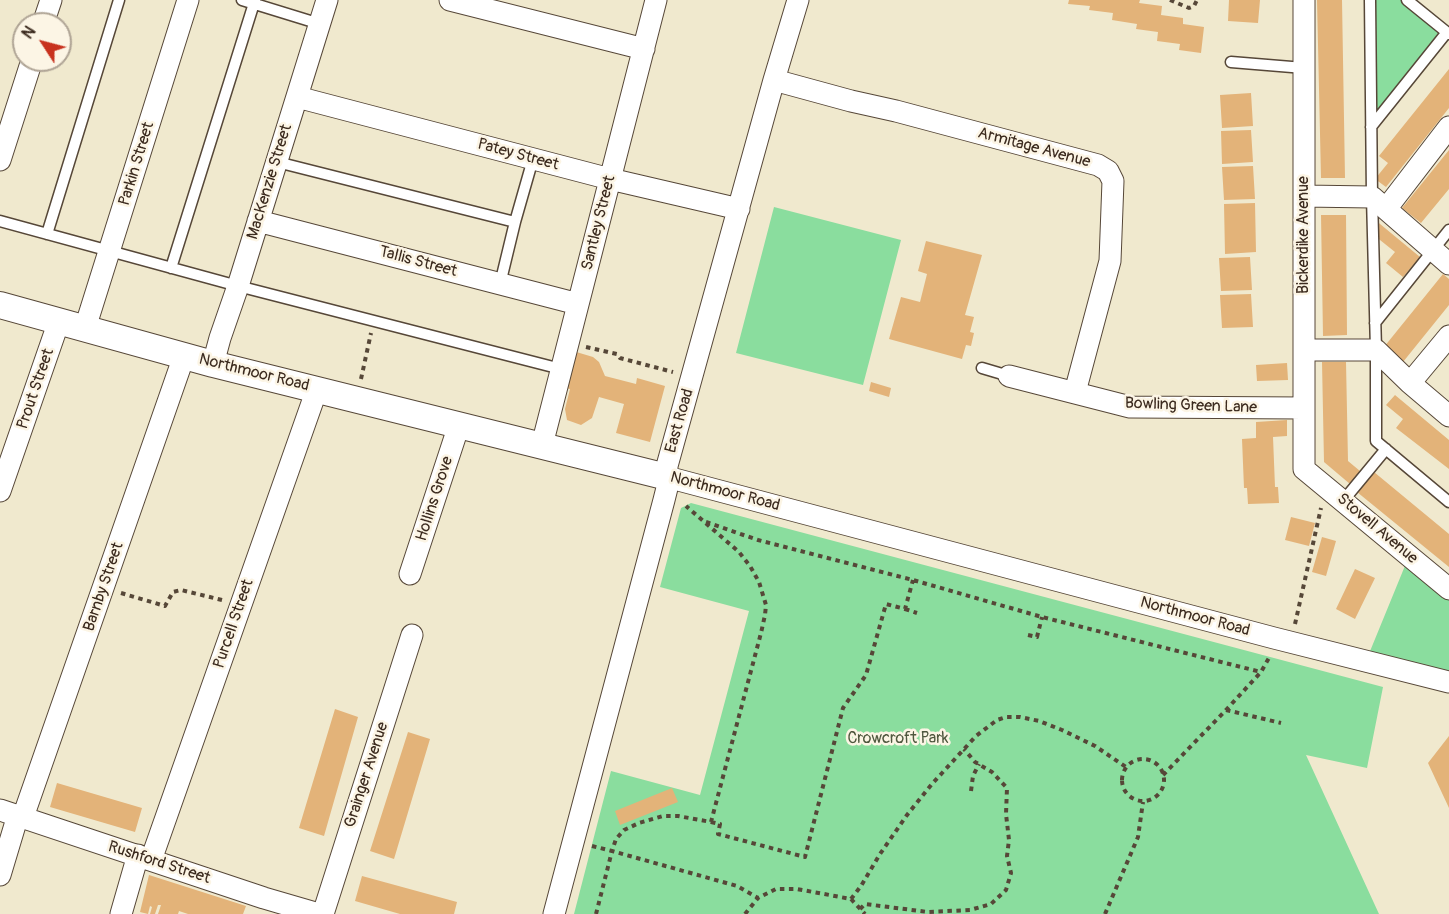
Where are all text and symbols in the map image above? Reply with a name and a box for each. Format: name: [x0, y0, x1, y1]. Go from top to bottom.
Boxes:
north arrow: [12, 12, 72, 72]
text: N: [18, 22, 40, 43]
street label: Parkin Street: [115, 120, 159, 208]
street label: MacKenzie Street: [243, 122, 297, 242]
street label: Armitage Avenue: [976, 124, 1092, 172]
street label: Patey Street: [475, 135, 561, 175]
street label: Santley Street: [578, 174, 620, 272]
street label: Bickerdike Avenue: [1294, 176, 1314, 294]
street label: Tallis Street: [377, 242, 459, 282]
street label: Prout Street: [13, 346, 59, 432]
street label: Northmoor Road: [197, 350, 311, 396]
street label: East Road: [662, 387, 698, 455]
street label: Bowling Green Lane: [1125, 394, 1257, 418]
street label: Hollins Grove: [412, 454, 458, 544]
street label: Northmoor Road: [668, 468, 782, 516]
street label: Stovell Avenue: [1333, 490, 1421, 568]
street label: Barnby Street: [80, 540, 128, 634]
street label: Purcell Street: [210, 577, 258, 671]
street label: Northmoor Road: [1138, 593, 1252, 641]
street label: Grainger Avenue: [341, 720, 393, 830]
park label: Crowcroft Park: [847, 729, 949, 749]
street label: Rushford Street: [106, 837, 212, 889]

